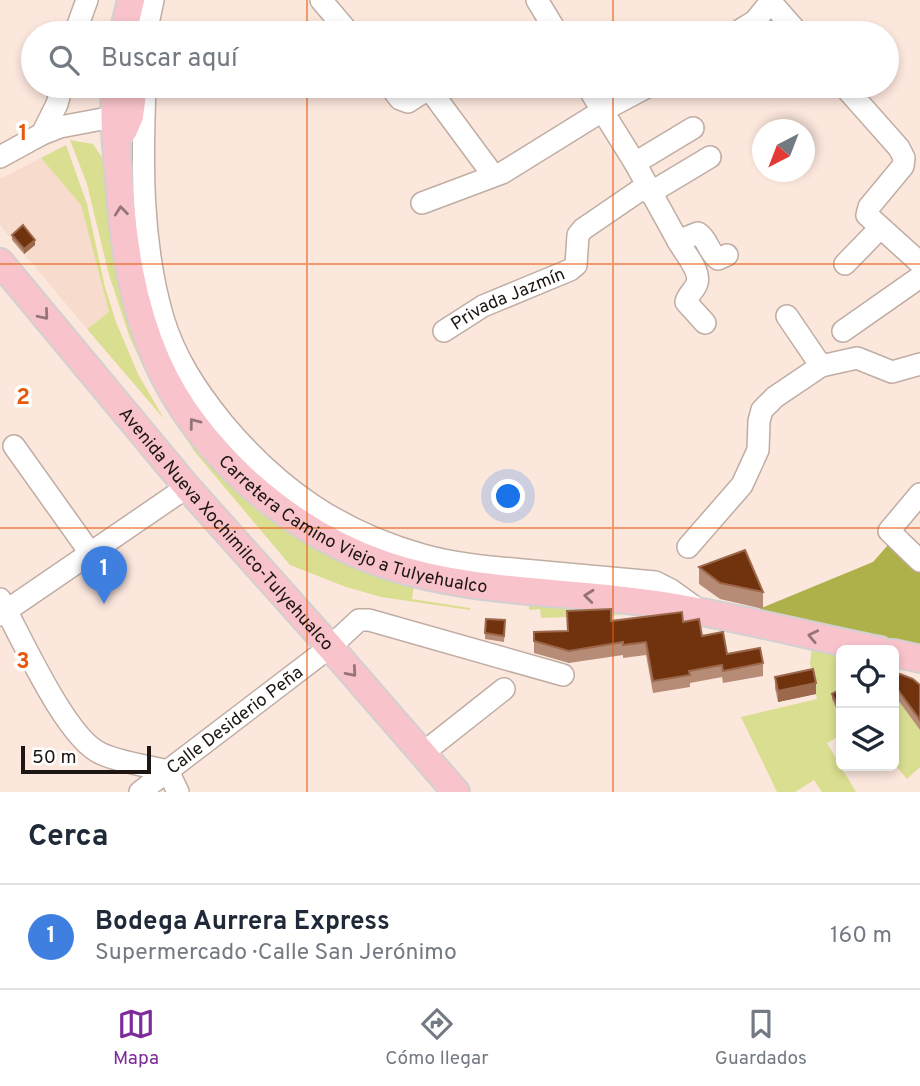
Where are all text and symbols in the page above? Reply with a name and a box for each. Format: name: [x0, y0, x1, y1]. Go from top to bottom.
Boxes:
search box: [21, 21, 899, 98]
icon: search: [45, 41, 83, 79]
text: Buscar aquí: [101, 43, 238, 76]
north arrow: [752, 119, 815, 182]
text: 1: [18, 120, 28, 149]
one-way arrow: [114, 205, 129, 217]
street label: Privada Jazmín: [447, 263, 569, 336]
one-way arrow: [35, 307, 48, 319]
text: 2: [16, 384, 30, 413]
street label: Avenida Nueva Xochimilco-Tulyehualco: [113, 403, 338, 656]
one-way arrow: [190, 418, 203, 431]
street label: Carretera Camino Viejo a Tulyehualco: [213, 451, 489, 599]
your location: [491, 479, 525, 513]
pin: 1: [81, 546, 127, 604]
one-way arrow: [583, 589, 594, 604]
one-way arrow: [807, 630, 819, 645]
map controls: [836, 645, 899, 771]
button: locate: [836, 645, 899, 708]
text: 3: [16, 648, 30, 677]
street label: Calle Desiderio Peña: [163, 662, 308, 780]
one-way arrow: [344, 664, 356, 677]
button: layers: [836, 708, 899, 771]
scale bar: [21, 743, 150, 775]
text: 50 m: [32, 746, 77, 770]
text: Cerca: [28, 819, 108, 856]
text: Bodega Aurrera Express: [95, 906, 390, 939]
text: 1: [46, 922, 56, 951]
text: 160 m: [830, 922, 892, 951]
text: Supermercado · Calle San Jerónimo: [95, 939, 457, 968]
tab: Mapa: [113, 1005, 159, 1071]
tab: Cómo llegar: [385, 1005, 489, 1071]
tab: Guardados: [715, 1005, 807, 1071]

